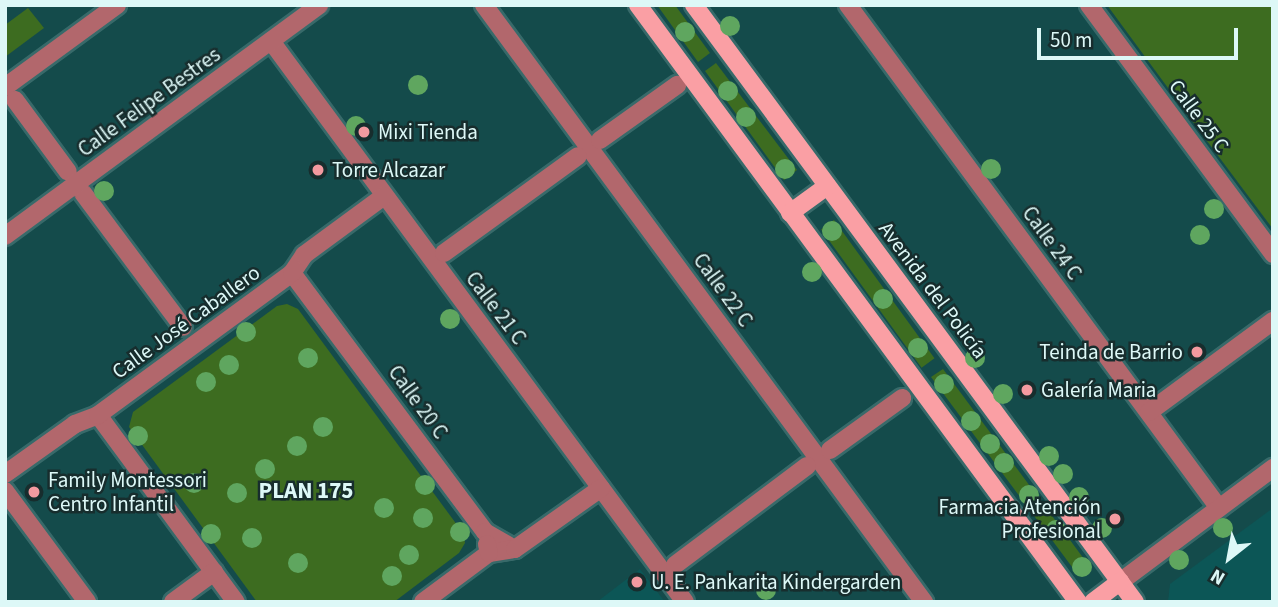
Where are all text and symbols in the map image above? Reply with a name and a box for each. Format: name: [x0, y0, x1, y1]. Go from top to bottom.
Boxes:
scale bar: [1040, 14, 1241, 58]
text: 50 m: [1050, 25, 1092, 55]
street label: Calle Felipe Bestres: [73, 42, 225, 162]
street label: Calle 25 C: [1163, 74, 1235, 158]
place label: Mixi Tienda: [378, 119, 478, 145]
marker: Mixi Tienda: [356, 124, 372, 140]
place label: Torre Alcazar: [332, 157, 445, 183]
marker: Torre Alcazar: [310, 162, 326, 178]
street label: Calle 24 C: [1017, 201, 1087, 285]
street label: Avenida del Policía: [873, 217, 993, 363]
street label: Calle 22 C: [688, 248, 758, 332]
street label: Calle José Caballero: [107, 260, 265, 384]
street label: Calle 21 C: [460, 266, 532, 350]
place label: Teinda de Barrio: [1039, 339, 1183, 365]
marker: Teinda de Barrio: [1189, 344, 1205, 360]
street label: Calle 20 C: [383, 360, 453, 444]
place label: Galería Maria: [1041, 377, 1156, 403]
marker: Galería Maria: [1019, 382, 1035, 398]
place label: Family Montessori Centro Infantil: [48, 467, 207, 517]
district label: PLAN 175: [259, 477, 353, 505]
marker: Family Montessori Centro Infantil: [26, 484, 42, 500]
place label: Farmacia Atención Profesional: [939, 494, 1101, 544]
marker: Farmacia Atención Profesional: [1107, 511, 1123, 527]
north arrow: [1194, 523, 1264, 593]
text: N: [1206, 562, 1230, 591]
place label: U. E. Pankarita Kindergarden: [651, 569, 901, 595]
marker: U. E. Pankarita Kindergarden: [629, 574, 645, 590]

